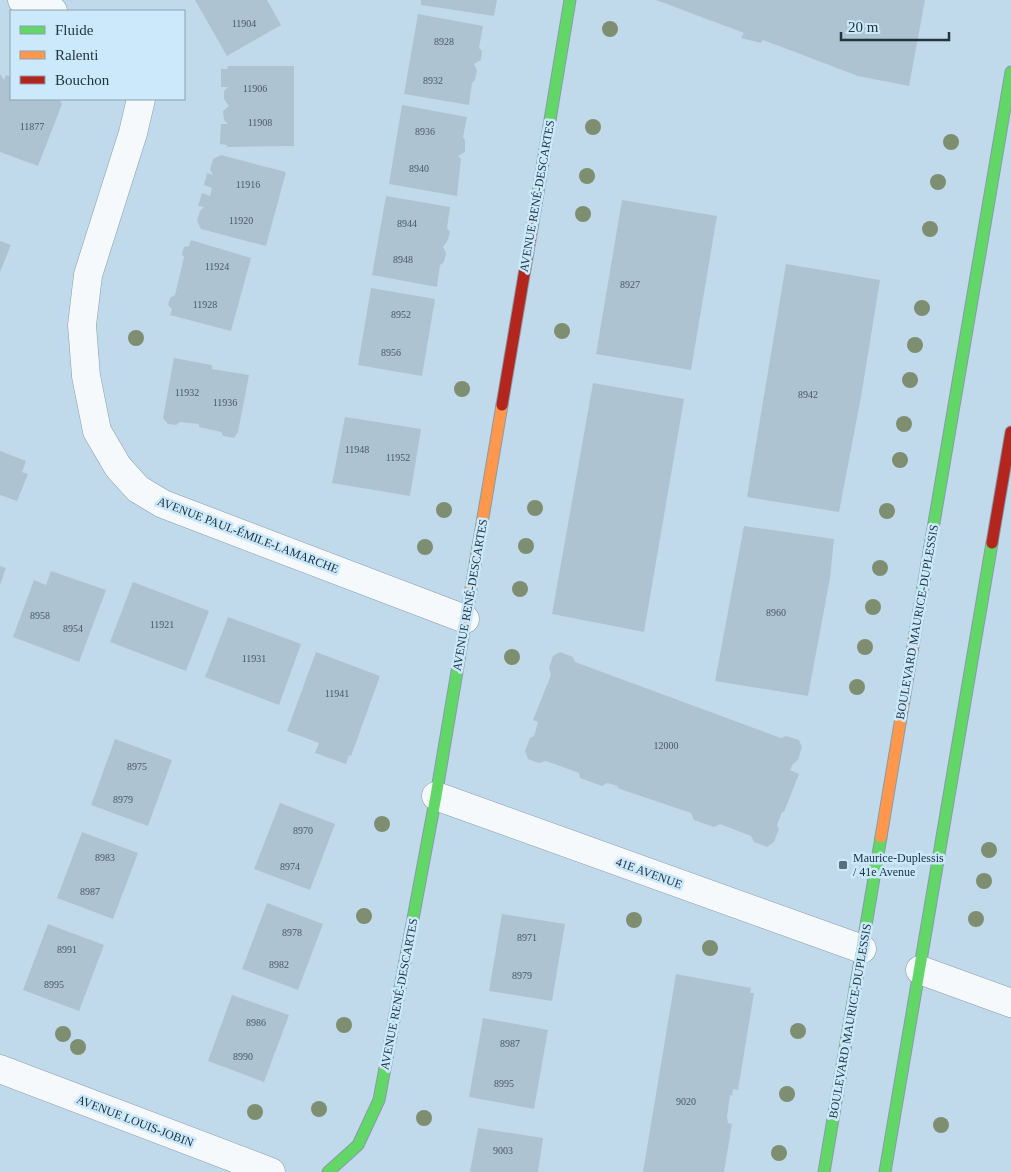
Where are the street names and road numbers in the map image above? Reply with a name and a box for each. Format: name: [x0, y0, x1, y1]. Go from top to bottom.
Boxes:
street label: AVENUE RENÉ-DESCARTES: [517, 119, 557, 273]
street label: AVENUE PAUL-ÉMILE-LAMARCHE: [155, 494, 341, 576]
street label: AVENUE RENÉ-DESCARTES: [450, 518, 490, 672]
street label: BOULEVARD MAURICE-DUPLESSIS: [893, 524, 941, 720]
street label: 41E AVENUE: [614, 855, 684, 891]
street label: AVENUE RENÉ-DESCARTES: [377, 917, 421, 1071]
street label: BOULEVARD MAURICE-DUPLESSIS: [826, 923, 874, 1119]
street label: AVENUE LOUIS-JOBIN: [75, 1092, 196, 1150]

